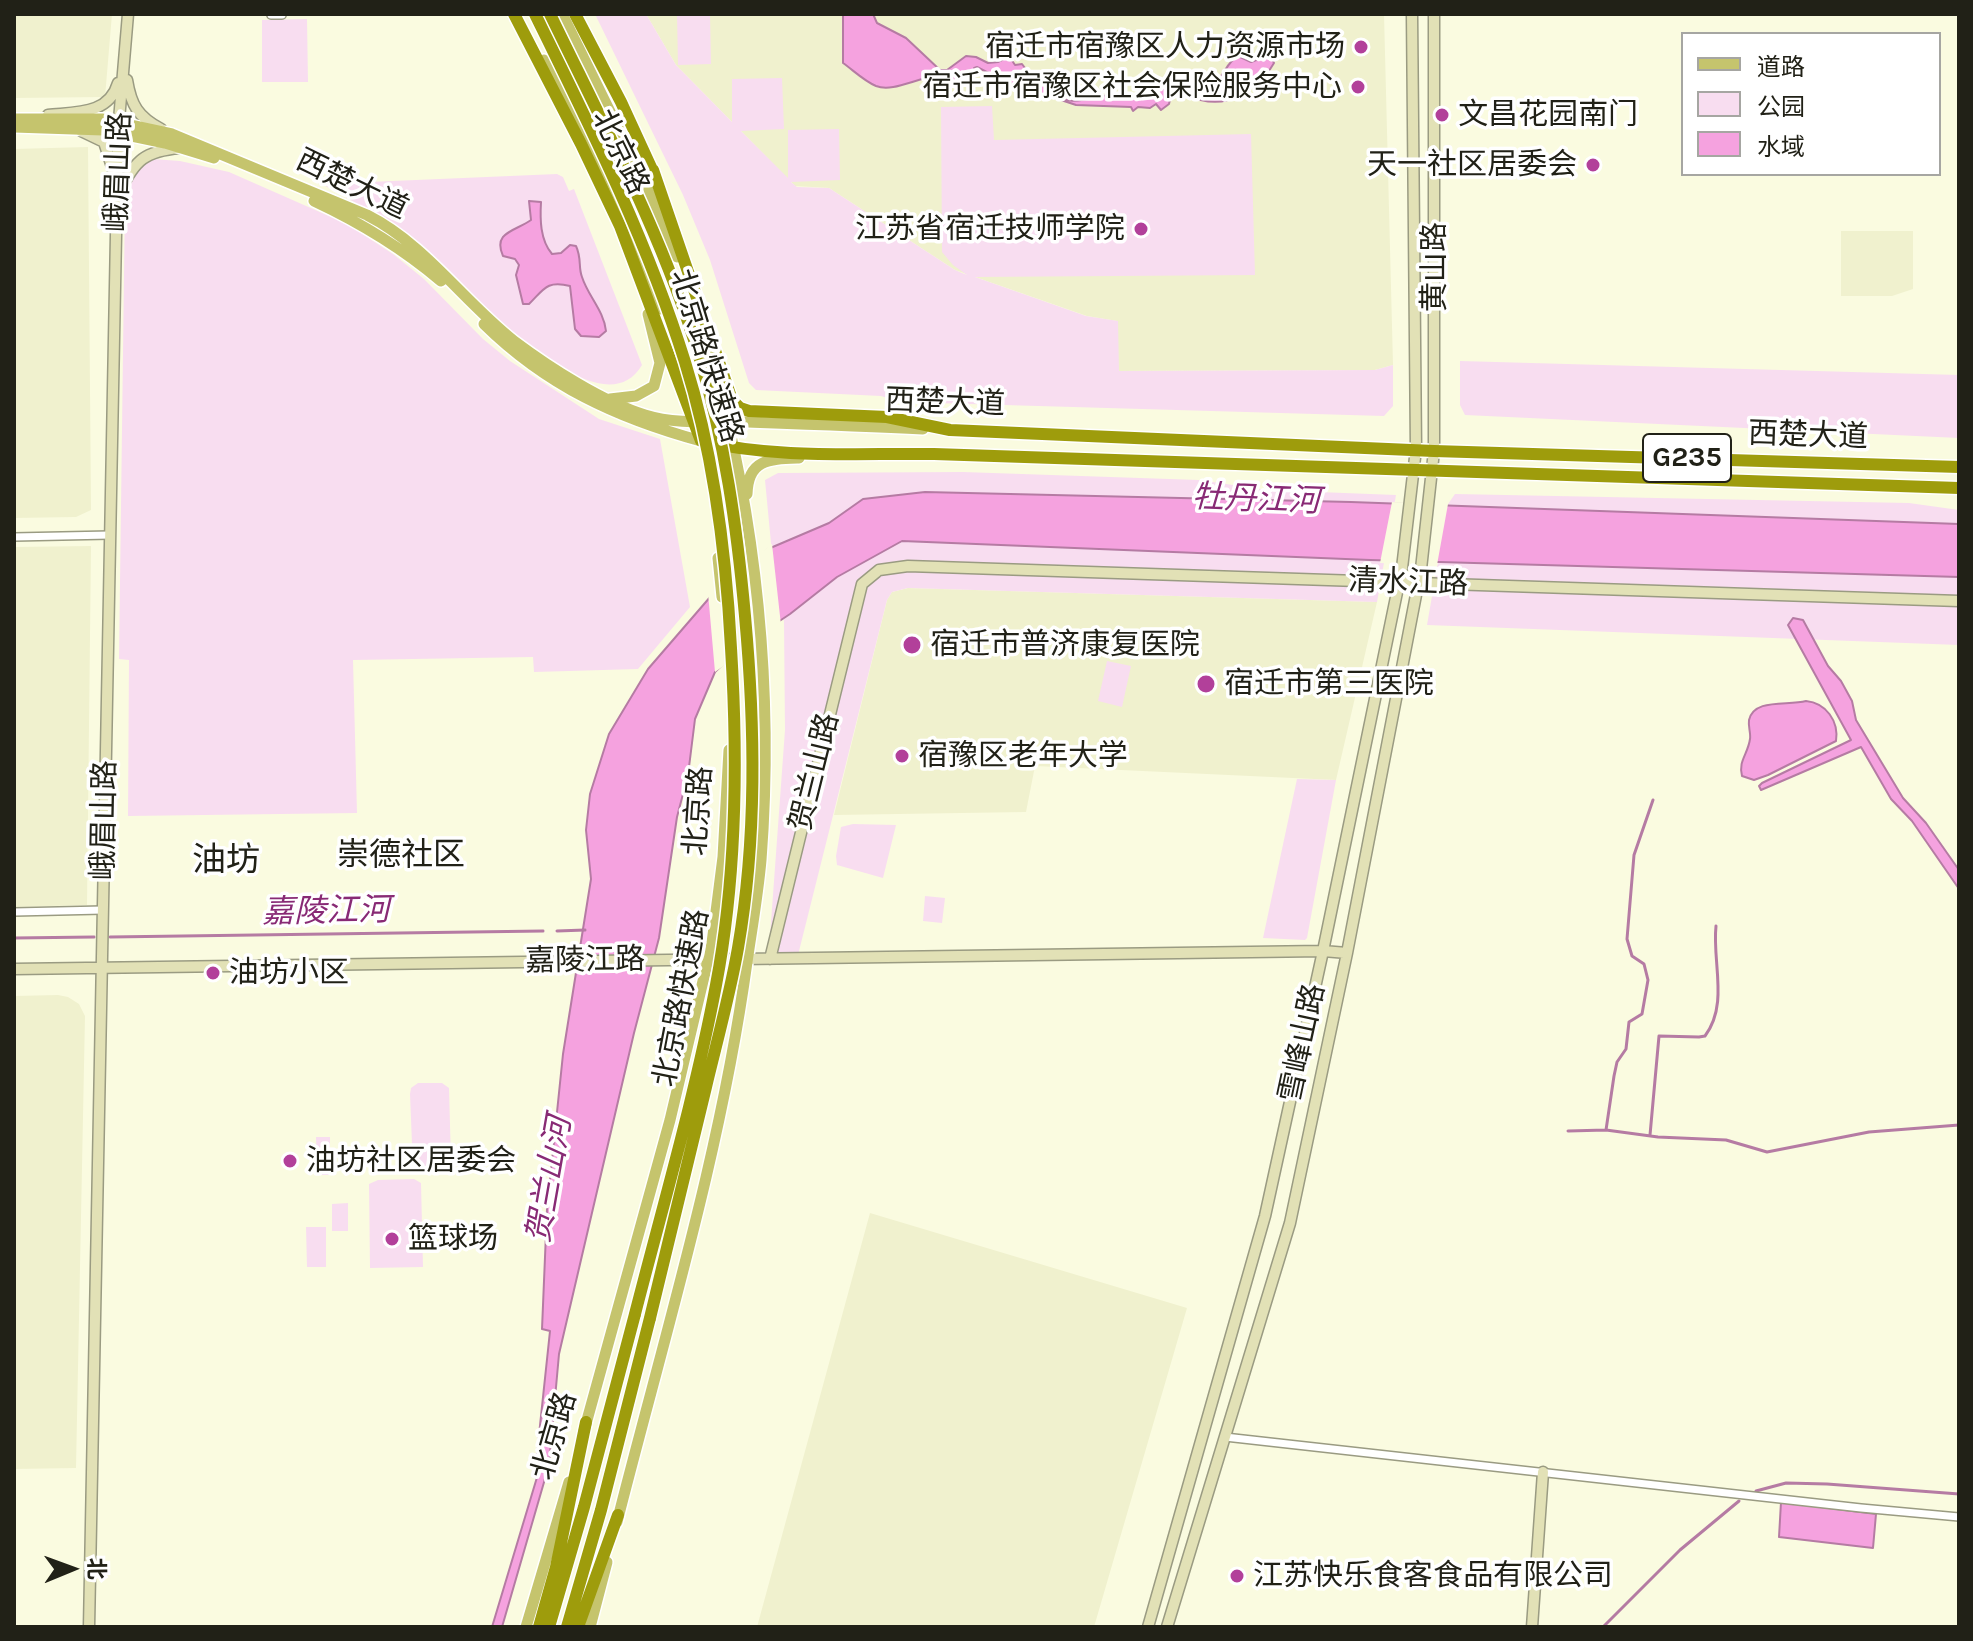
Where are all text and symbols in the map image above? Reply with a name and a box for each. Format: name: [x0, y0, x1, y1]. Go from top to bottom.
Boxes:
place label: 宿迁市宿豫区人力资源市场: [985, 29, 1345, 65]
legend: [1681, 32, 1941, 176]
marker: 宿迁市宿豫区人力资源市场: [1352, 38, 1370, 56]
text: 道路: [1757, 53, 1805, 81]
place label: 宿迁市宿豫区社会保险服务中心: [922, 69, 1342, 105]
marker: 宿迁市宿豫区社会保险服务中心: [1349, 78, 1367, 96]
text: 公园: [1757, 93, 1805, 121]
place label: 文昌花园南门: [1458, 97, 1638, 133]
street label: 北京路: [584, 104, 656, 200]
marker: 文昌花园南门: [1433, 106, 1451, 124]
street label: 峨眉山路: [99, 111, 139, 233]
text: 水域: [1757, 133, 1805, 161]
street label: 西楚大道: [290, 143, 414, 227]
place label: 天一社区居委会: [1367, 147, 1577, 183]
marker: 天一社区居委会: [1584, 156, 1602, 174]
place label: 江苏省宿迁技师学院: [855, 211, 1125, 247]
marker: 江苏省宿迁技师学院: [1132, 220, 1150, 238]
street label: 黄山路: [1417, 222, 1453, 312]
street label: 北京路快速路: [662, 265, 750, 447]
street label: 西楚大道: [884, 383, 1006, 423]
street label: 西楚大道: [1747, 416, 1869, 456]
road number: G235: [1643, 434, 1731, 482]
water label: 牡丹江河: [1191, 479, 1321, 521]
street label: 清水江路: [1347, 563, 1469, 603]
place label: 宿迁市普济康复医院: [930, 627, 1200, 663]
marker: 宿迁市普济康复医院: [901, 634, 923, 656]
place label: 宿迁市第三医院: [1224, 666, 1434, 702]
marker: 宿迁市第三医院: [1195, 673, 1217, 695]
street label: 贺兰山路: [783, 709, 847, 835]
place label: 宿豫区老年大学: [918, 738, 1128, 774]
marker: 宿豫区老年大学: [893, 747, 911, 765]
street label: 峨眉山路: [86, 760, 124, 880]
street label: 北京路: [678, 765, 720, 857]
district label: 崇德社区: [337, 837, 465, 875]
district label: 油坊: [192, 841, 260, 881]
water label: 嘉陵江河: [262, 892, 390, 932]
street label: 北京路快速路: [647, 906, 717, 1090]
street label: 嘉陵江路: [525, 942, 645, 980]
place label: 油坊小区: [229, 955, 349, 991]
marker: 油坊小区: [204, 964, 222, 982]
street label: 雪峰山路: [1273, 981, 1333, 1105]
water label: 贺兰山河: [520, 1114, 580, 1246]
place label: 油坊社区居委会: [306, 1143, 516, 1179]
marker: 油坊社区居委会: [281, 1152, 299, 1170]
place label: 篮球场: [408, 1221, 498, 1257]
marker: 篮球场: [383, 1230, 401, 1248]
street label: 北京路: [525, 1388, 585, 1484]
north arrow: [32, 1529, 112, 1609]
text: 北: [83, 1557, 109, 1580]
place label: 江苏快乐食客食品有限公司: [1253, 1558, 1613, 1594]
marker: 江苏快乐食客食品有限公司: [1228, 1567, 1246, 1585]

